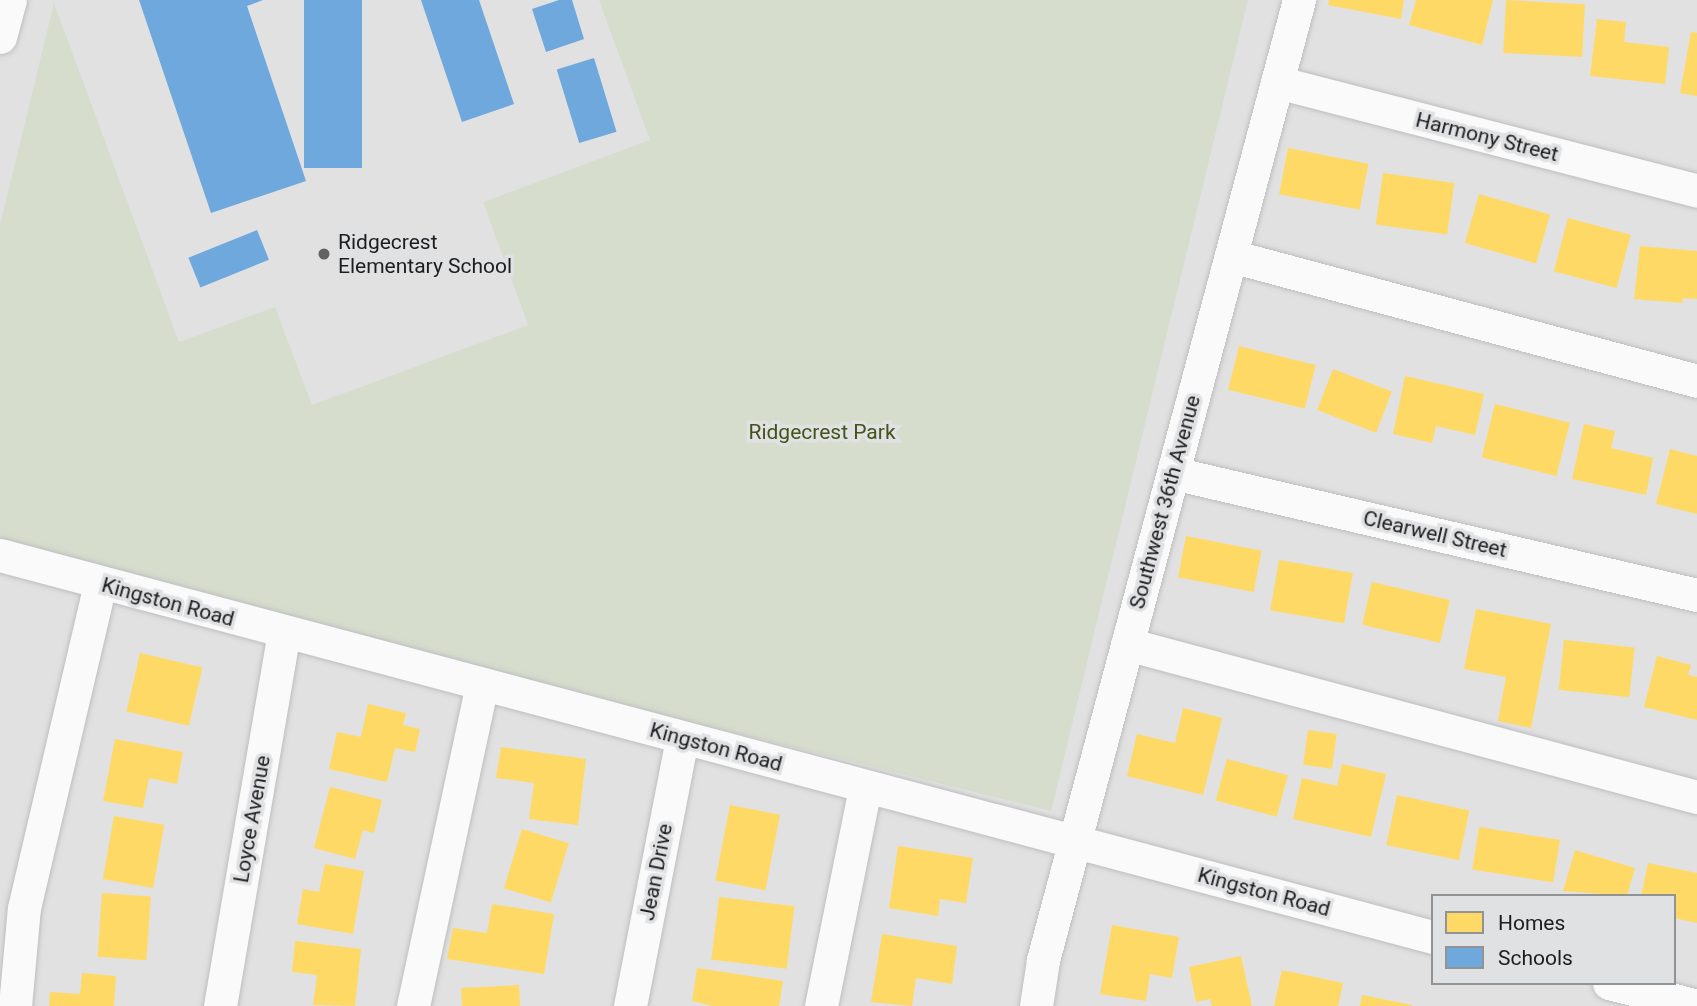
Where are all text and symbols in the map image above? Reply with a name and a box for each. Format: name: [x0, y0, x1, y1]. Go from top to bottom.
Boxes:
street label: Harmony Street: [1413, 107, 1561, 167]
place label: Ridgecrest Elementary School: [338, 229, 512, 279]
marker: Ridgecrest Elementary School: [316, 246, 332, 262]
street label: Southwest 36th Avenue: [1124, 392, 1206, 612]
park label: Ridgecrest Park: [748, 419, 896, 445]
street label: Clearwell Street: [1361, 505, 1509, 563]
street label: Kingston Road: [99, 572, 237, 632]
street label: Kingston Road: [647, 717, 785, 777]
street label: Loyce Avenue: [228, 753, 276, 885]
street label: Jean Drive: [634, 821, 678, 923]
street label: Kingston Road: [1195, 862, 1333, 922]
legend: [1431, 894, 1676, 985]
text: Homes: [1498, 911, 1565, 935]
text: Schools: [1498, 946, 1573, 970]

